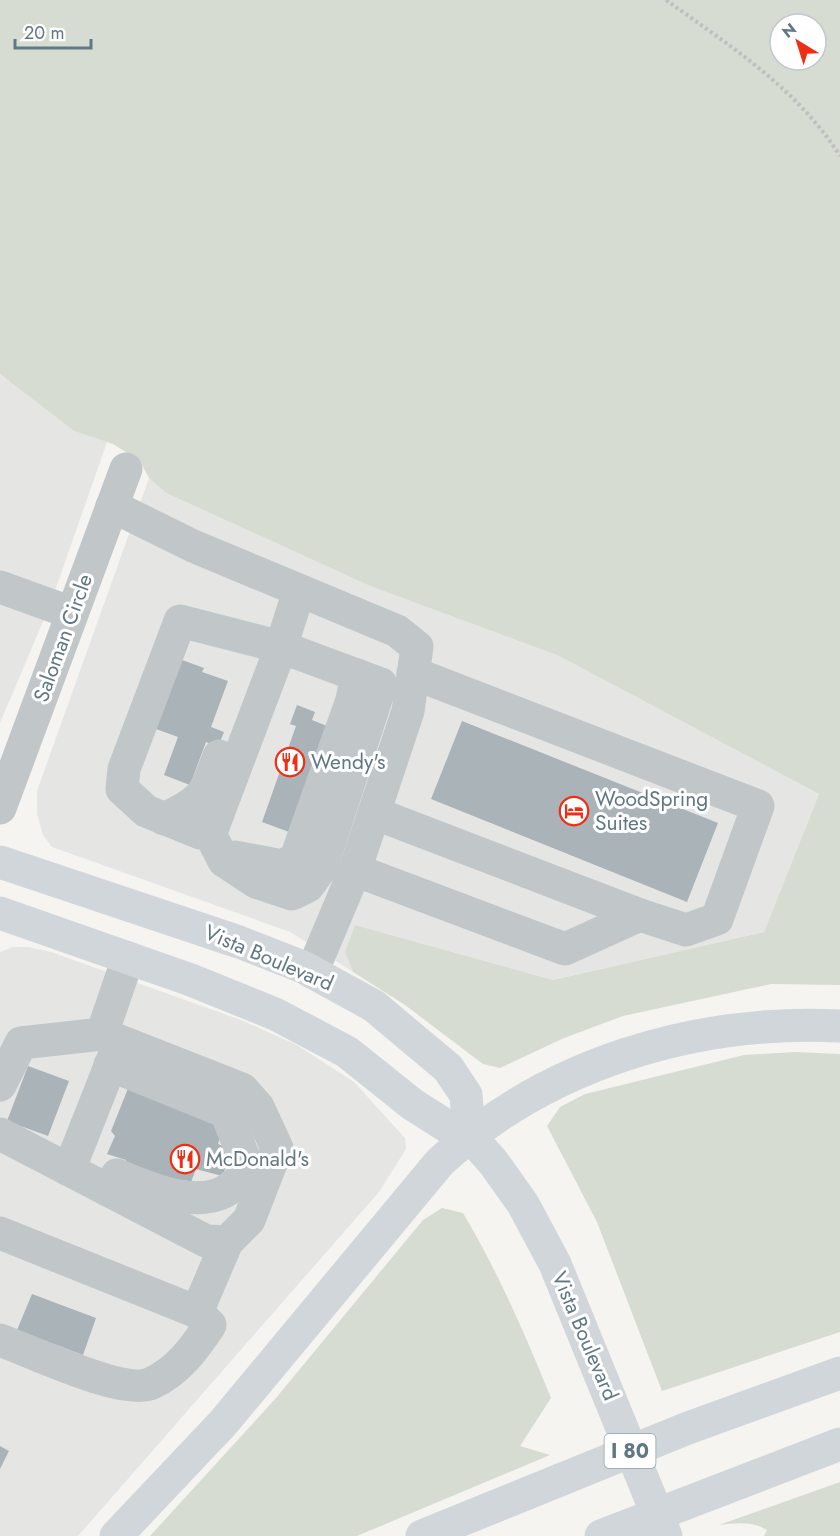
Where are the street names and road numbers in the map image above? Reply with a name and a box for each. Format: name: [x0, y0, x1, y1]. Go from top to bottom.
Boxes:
street label: Saloman Circle: [26, 570, 100, 706]
street label: Vista Boulevard: [200, 917, 338, 999]
street label: Vista Boulevard: [544, 1267, 626, 1405]
road number: I 80: [604, 1434, 656, 1468]

